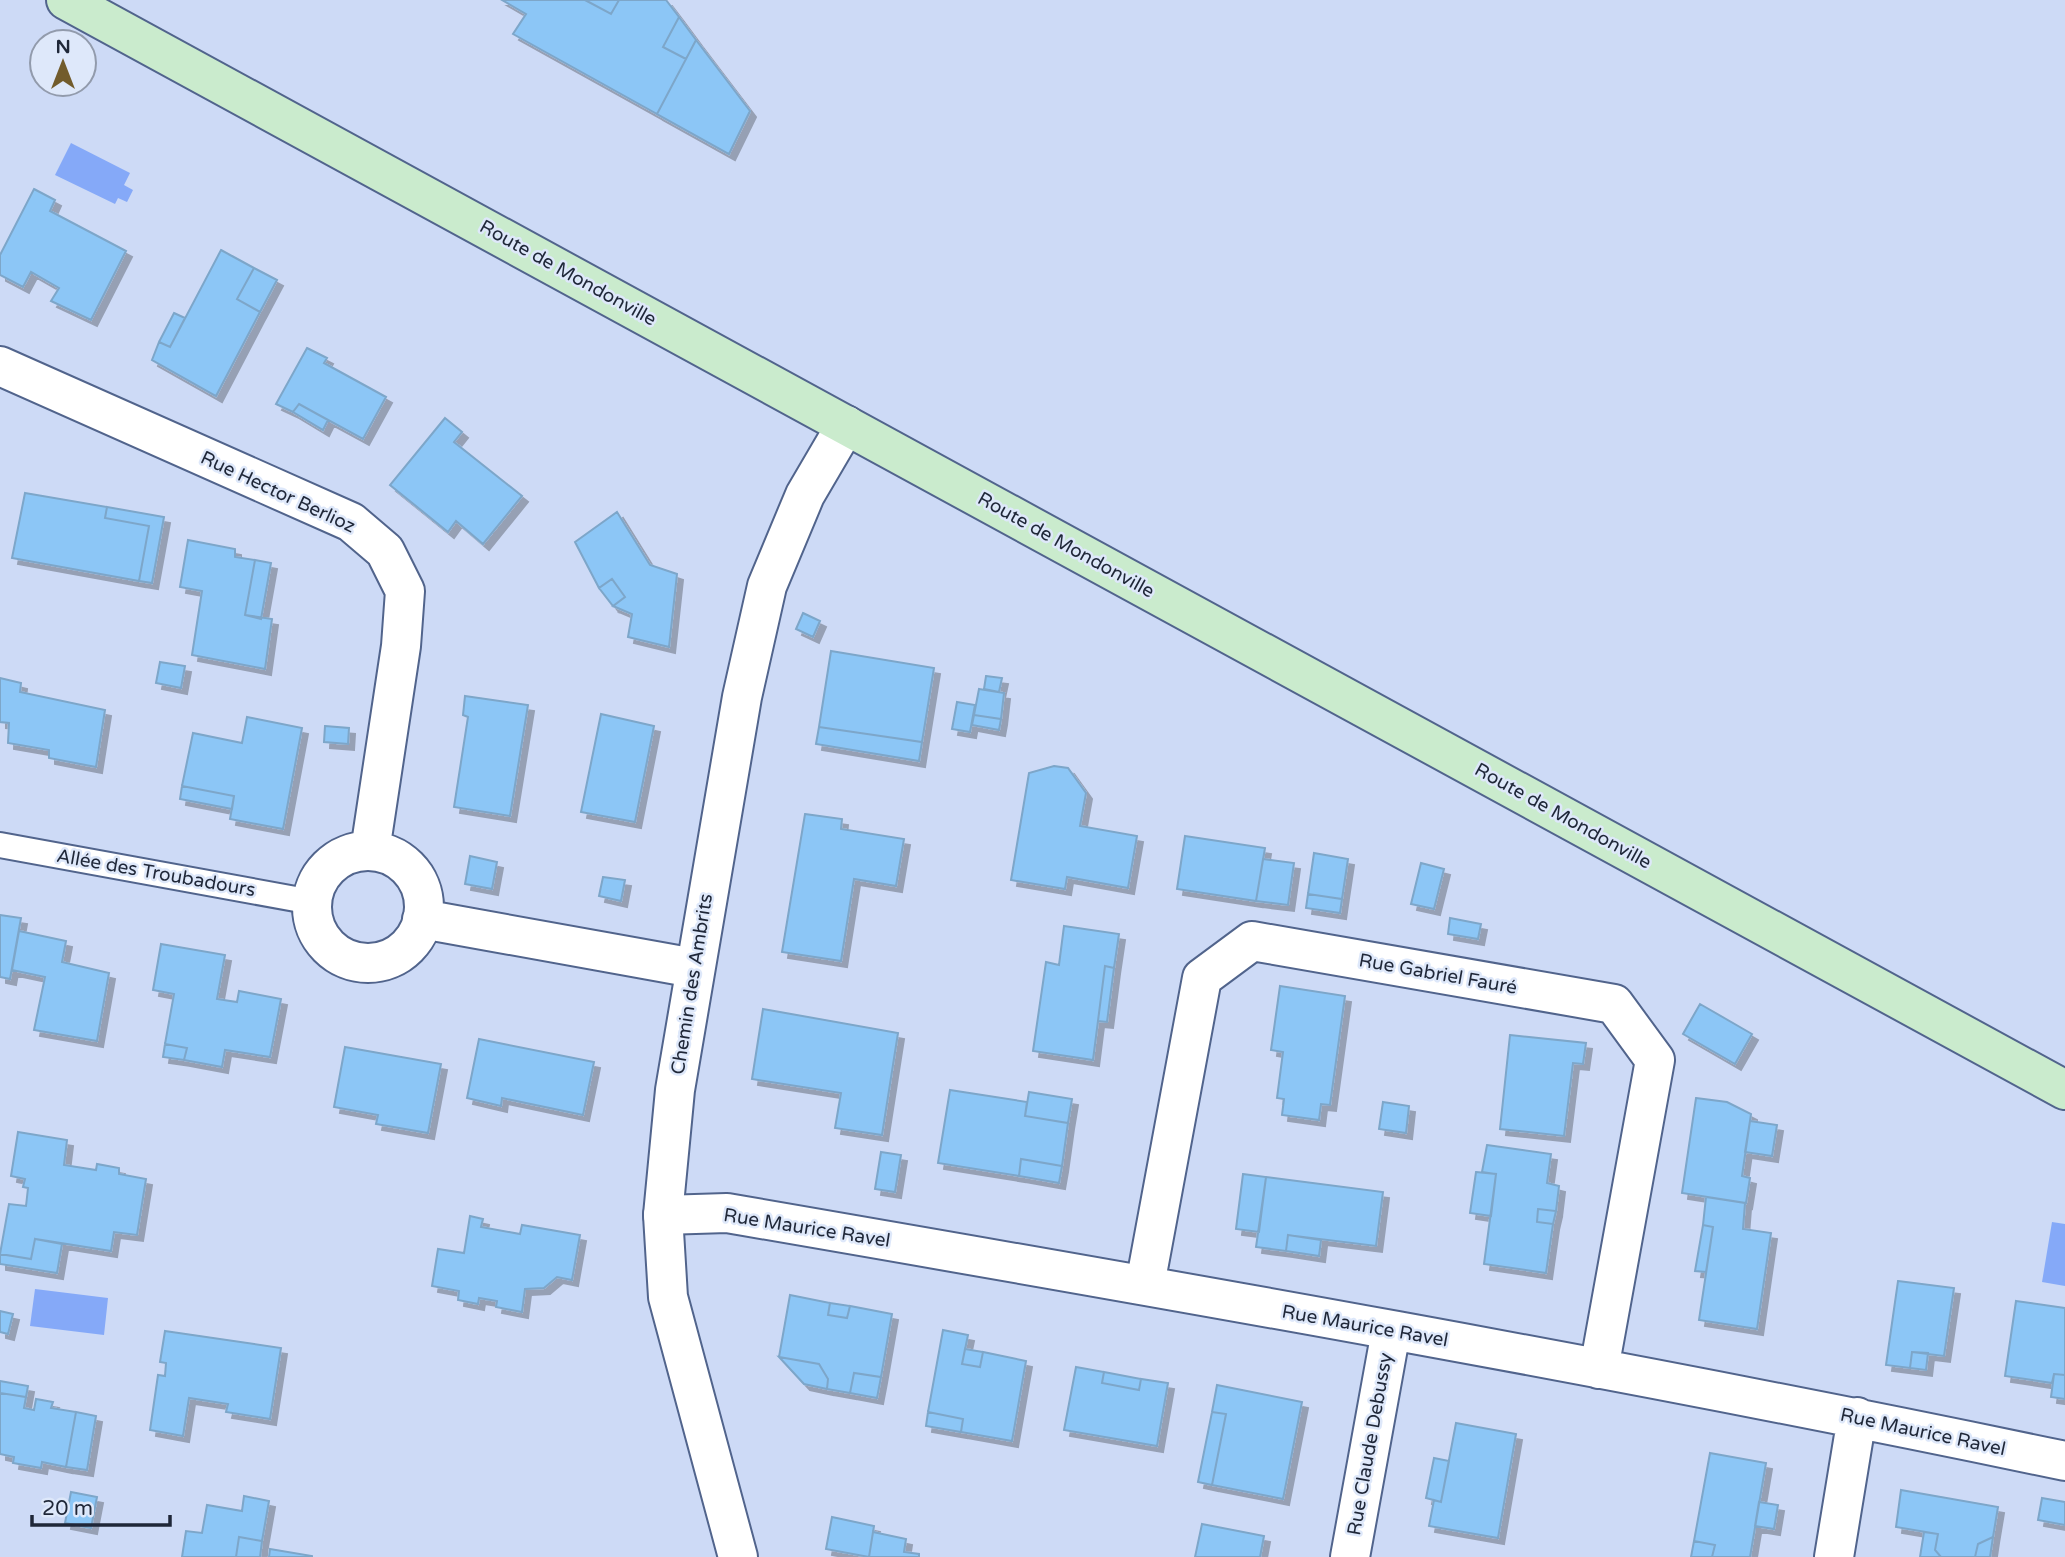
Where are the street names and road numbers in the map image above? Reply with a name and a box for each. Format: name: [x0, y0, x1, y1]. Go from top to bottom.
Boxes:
street label: Route de Mondonville: [476, 215, 660, 331]
street label: Rue Hector Berlioz: [197, 446, 359, 538]
street label: Route de Mondonville: [974, 487, 1158, 603]
street label: Route de Mondonville: [1471, 758, 1655, 874]
street label: Allée des Troubadours: [55, 845, 257, 901]
street label: Chemin des Ambrits: [667, 892, 717, 1076]
street label: Rue Gabriel Fauré: [1357, 949, 1519, 999]
street label: Rue Maurice Ravel: [722, 1204, 892, 1252]
street label: Rue Maurice Ravel: [1280, 1301, 1450, 1351]
street label: Rue Claude Debussy: [1343, 1351, 1397, 1537]
street label: Rue Maurice Ravel: [1838, 1404, 2008, 1460]

